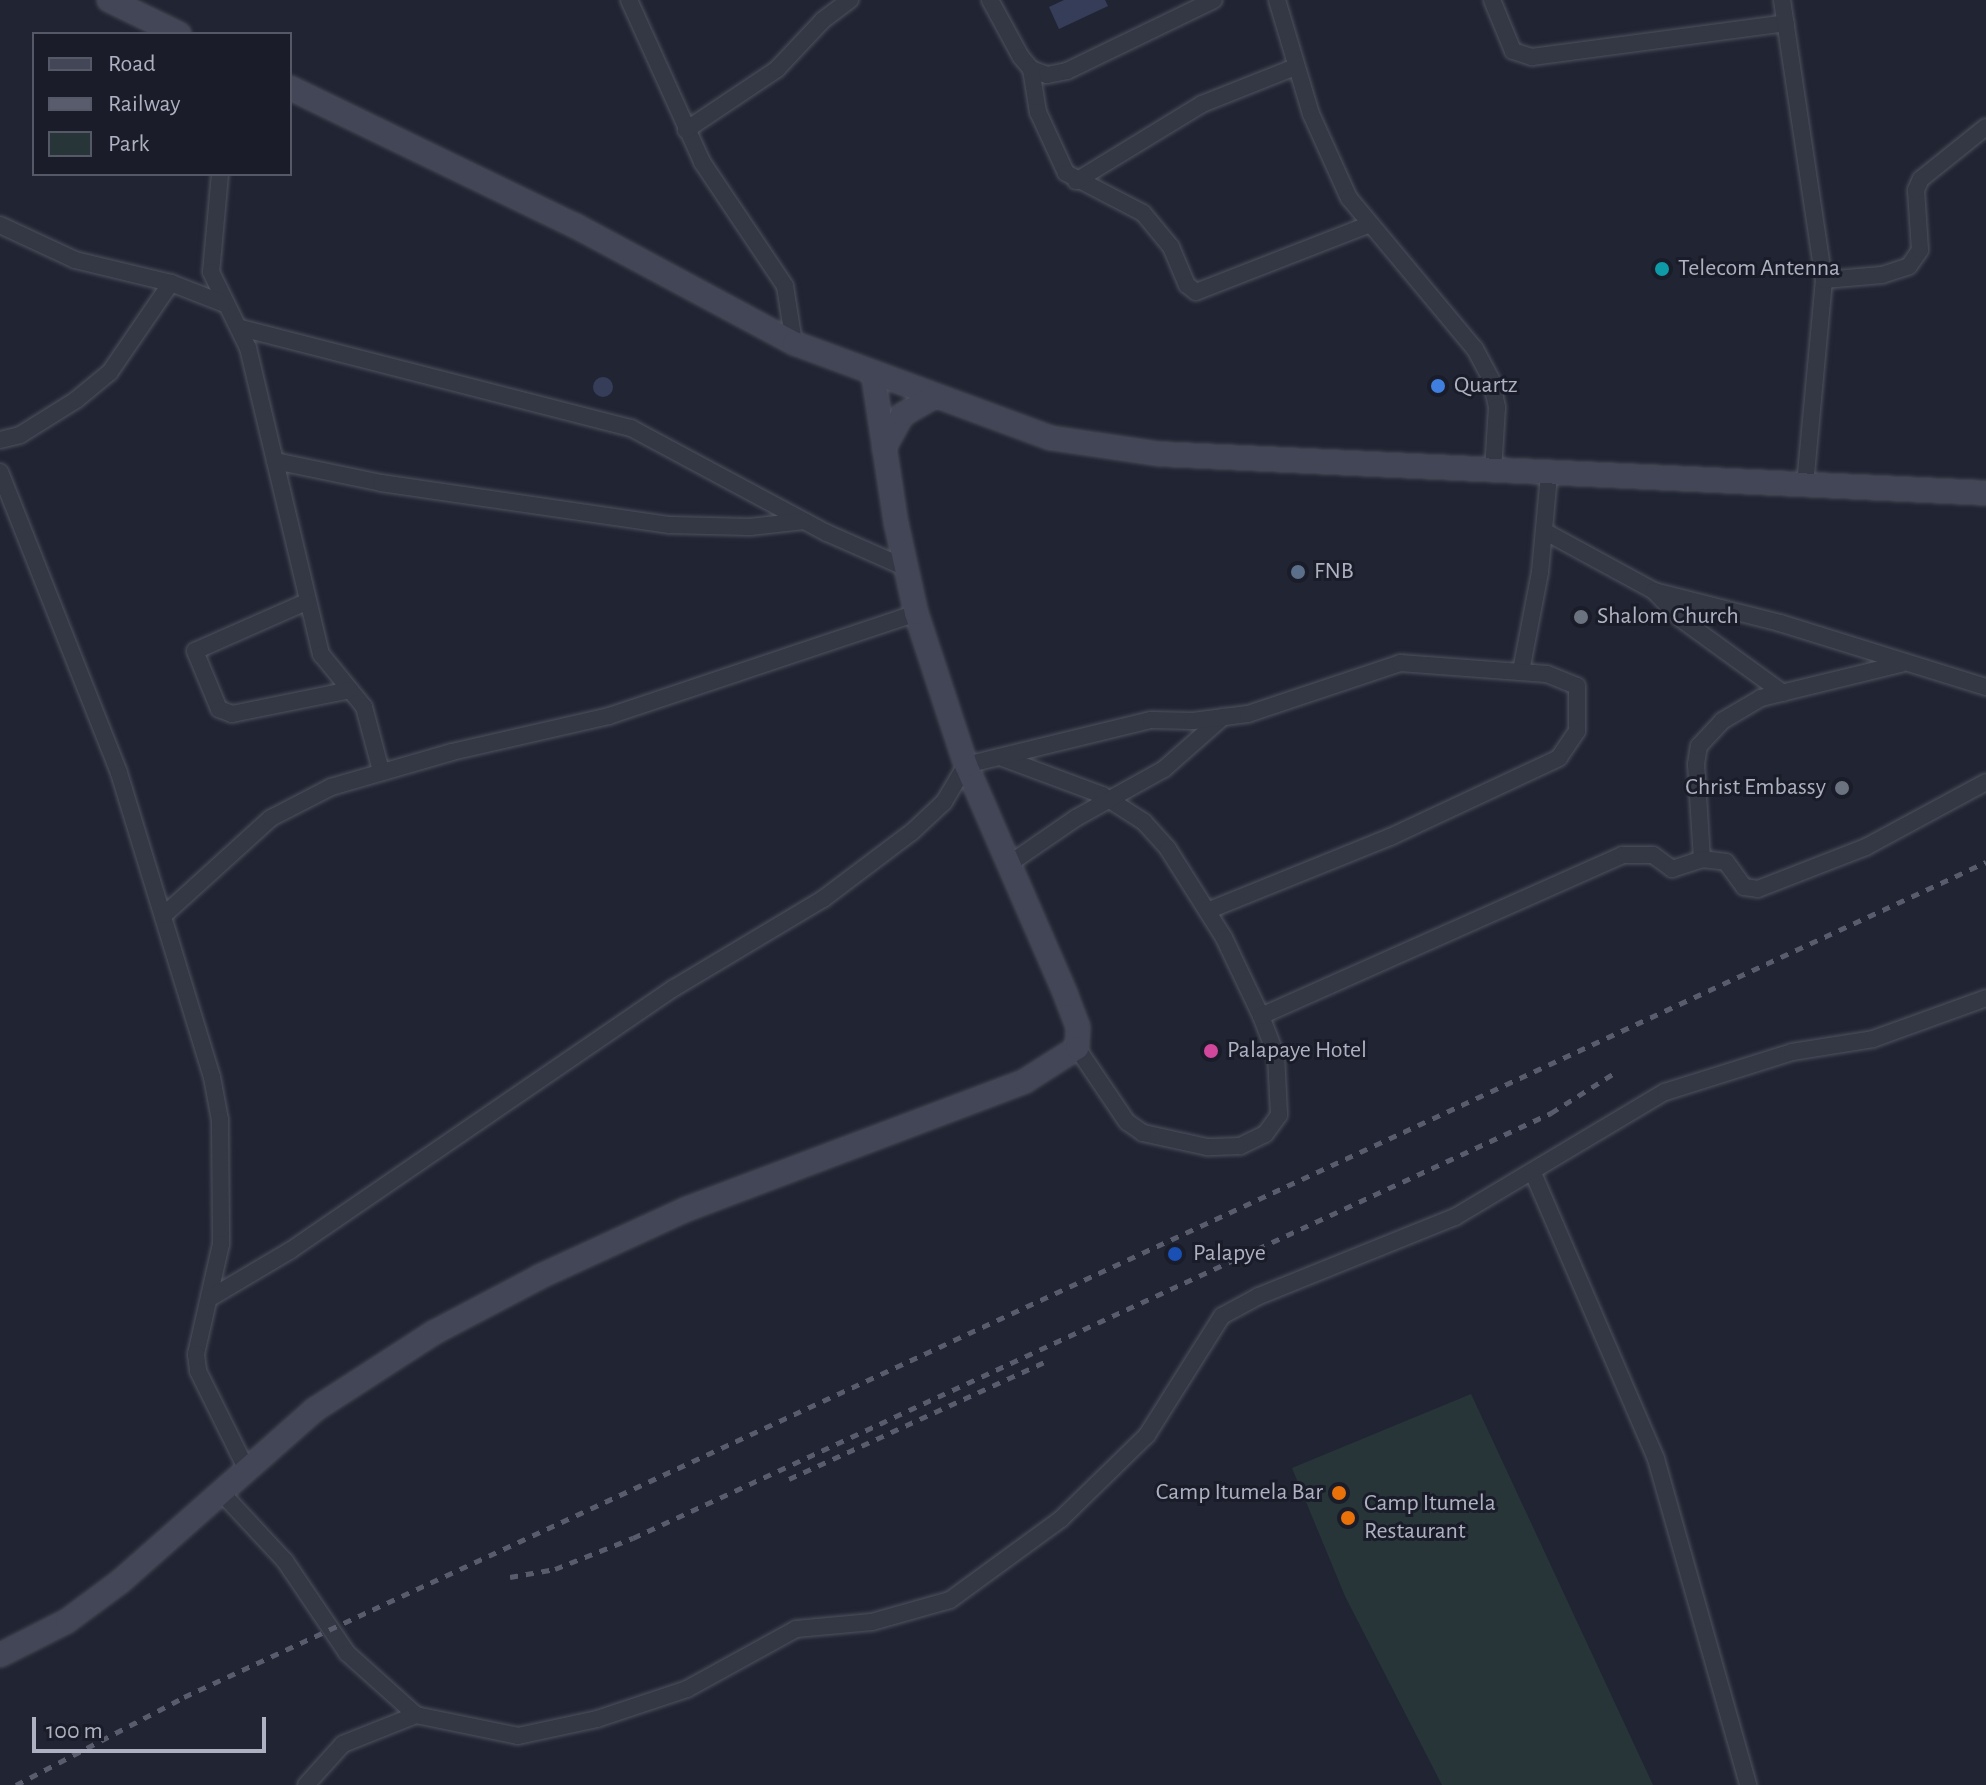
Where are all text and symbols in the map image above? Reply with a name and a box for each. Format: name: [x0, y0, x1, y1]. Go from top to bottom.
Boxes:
legend: [32, 32, 292, 176]
text: Road: [108, 52, 156, 76]
text: Railway: [108, 92, 180, 116]
text: Park: [108, 132, 149, 156]
place label: Telecom Antenna: [1678, 255, 1840, 283]
marker: Telecom Antenna: [1653, 260, 1671, 278]
place label: Quartz: [1454, 372, 1518, 400]
marker: Quartz: [1429, 377, 1447, 395]
place label: FNB: [1314, 558, 1354, 586]
marker: FNB: [1289, 563, 1307, 581]
place label: Shalom Church: [1597, 603, 1739, 631]
marker: Shalom Church: [1572, 608, 1590, 626]
place label: Christ Embassy: [1685, 774, 1826, 802]
marker: Christ Embassy: [1833, 779, 1851, 797]
place label: Palapaye Hotel: [1227, 1037, 1367, 1065]
marker: Palapaye Hotel: [1202, 1042, 1220, 1060]
place label: Palapye: [1193, 1240, 1266, 1268]
marker: Palapye: [1164, 1243, 1186, 1265]
place label: Camp Itumela Bar: [1156, 1479, 1323, 1507]
marker: Camp Itumela Bar: [1330, 1484, 1348, 1502]
place label: Camp Itumela Restaurant: [1364, 1490, 1496, 1546]
marker: Camp Itumela Restaurant: [1339, 1509, 1357, 1527]
scale bar: [36, 1701, 270, 1751]
text: 100 m: [46, 1719, 103, 1743]

